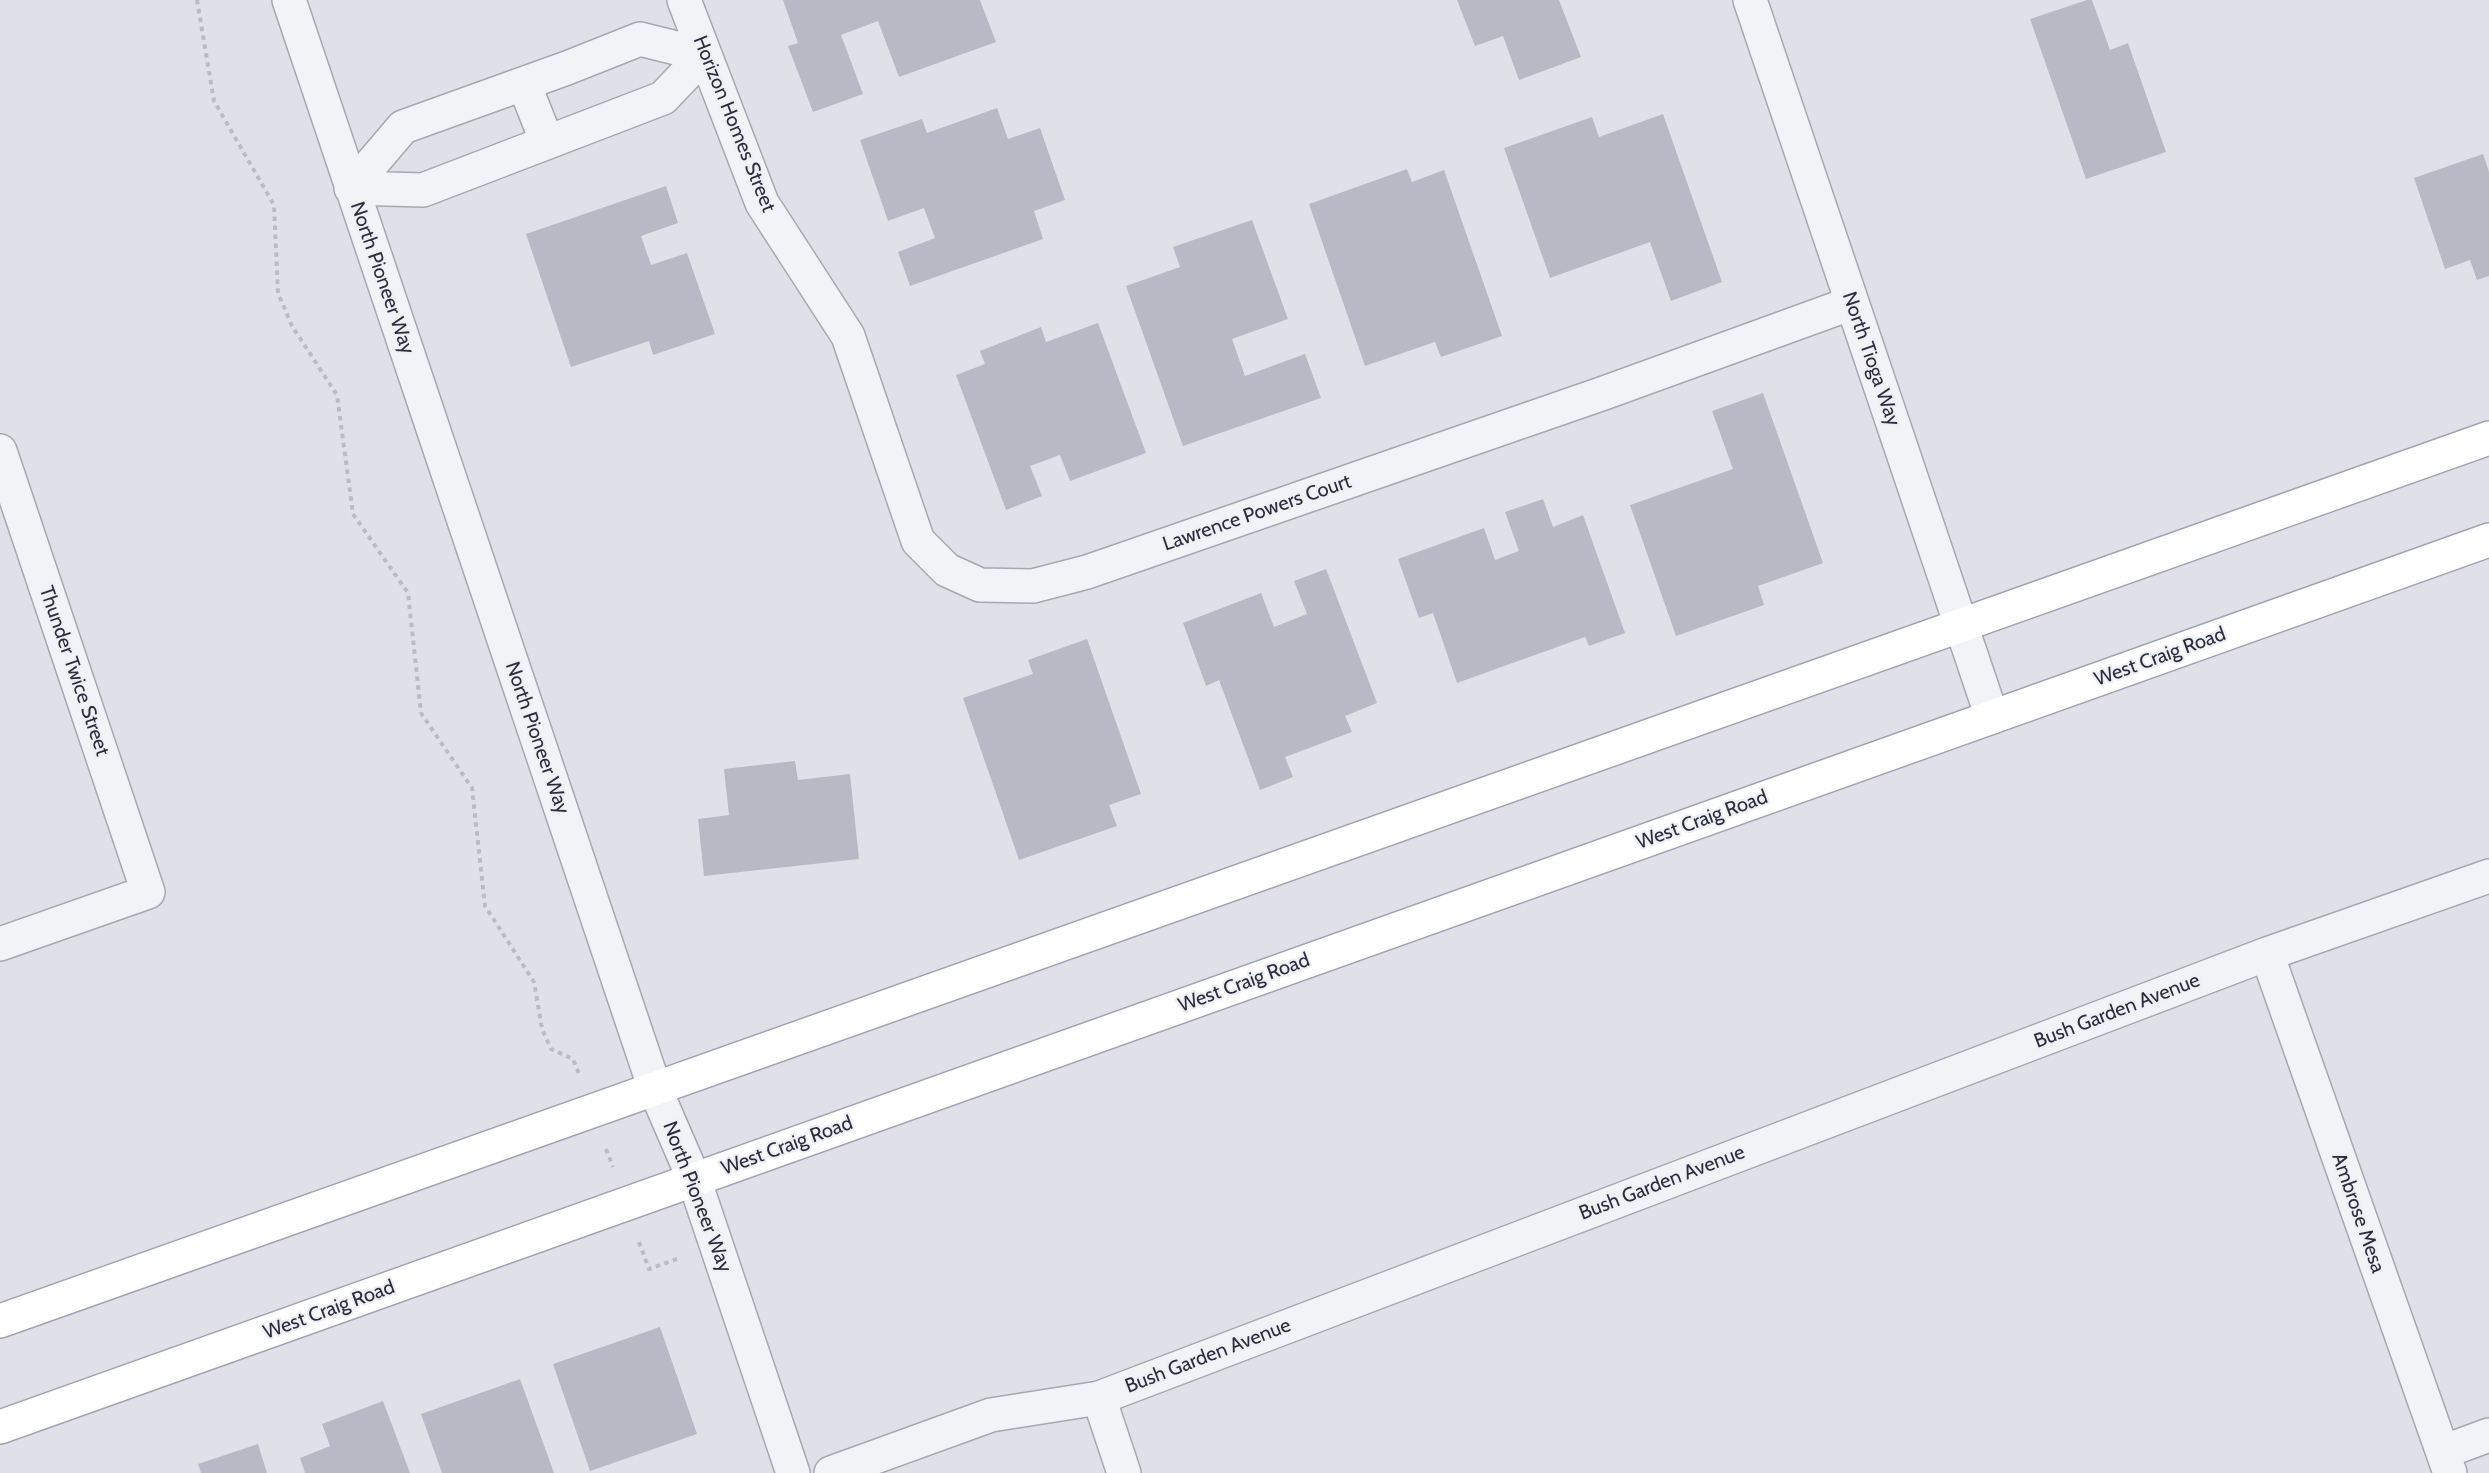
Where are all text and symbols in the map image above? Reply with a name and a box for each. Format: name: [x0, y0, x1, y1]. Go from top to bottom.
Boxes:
street label: Horizon Homes Street: [688, 32, 780, 216]
street label: North Pioneer Way: [345, 199, 419, 357]
street label: North Tioga Way: [1837, 289, 1905, 429]
street label: Lawrence Powers Court: [1160, 470, 1354, 556]
street label: Thunder Twice Street: [34, 583, 114, 759]
street label: West Craig Road: [2091, 622, 2229, 692]
street label: North Pioneer Way: [500, 659, 574, 817]
street label: West Craig Road: [1633, 785, 1771, 855]
street label: West Craig Road: [1175, 948, 1313, 1018]
street label: Bush Garden Avenue: [2031, 968, 2203, 1054]
street label: West Craig Road: [718, 1111, 856, 1181]
street label: North Pioneer Way: [657, 1118, 737, 1276]
street label: Bush Garden Avenue: [1576, 1140, 1748, 1226]
street label: Ambrose Mesa: [2326, 1150, 2390, 1276]
street label: West Craig Road: [260, 1275, 398, 1345]
street label: Bush Garden Avenue: [1122, 1313, 1294, 1399]

